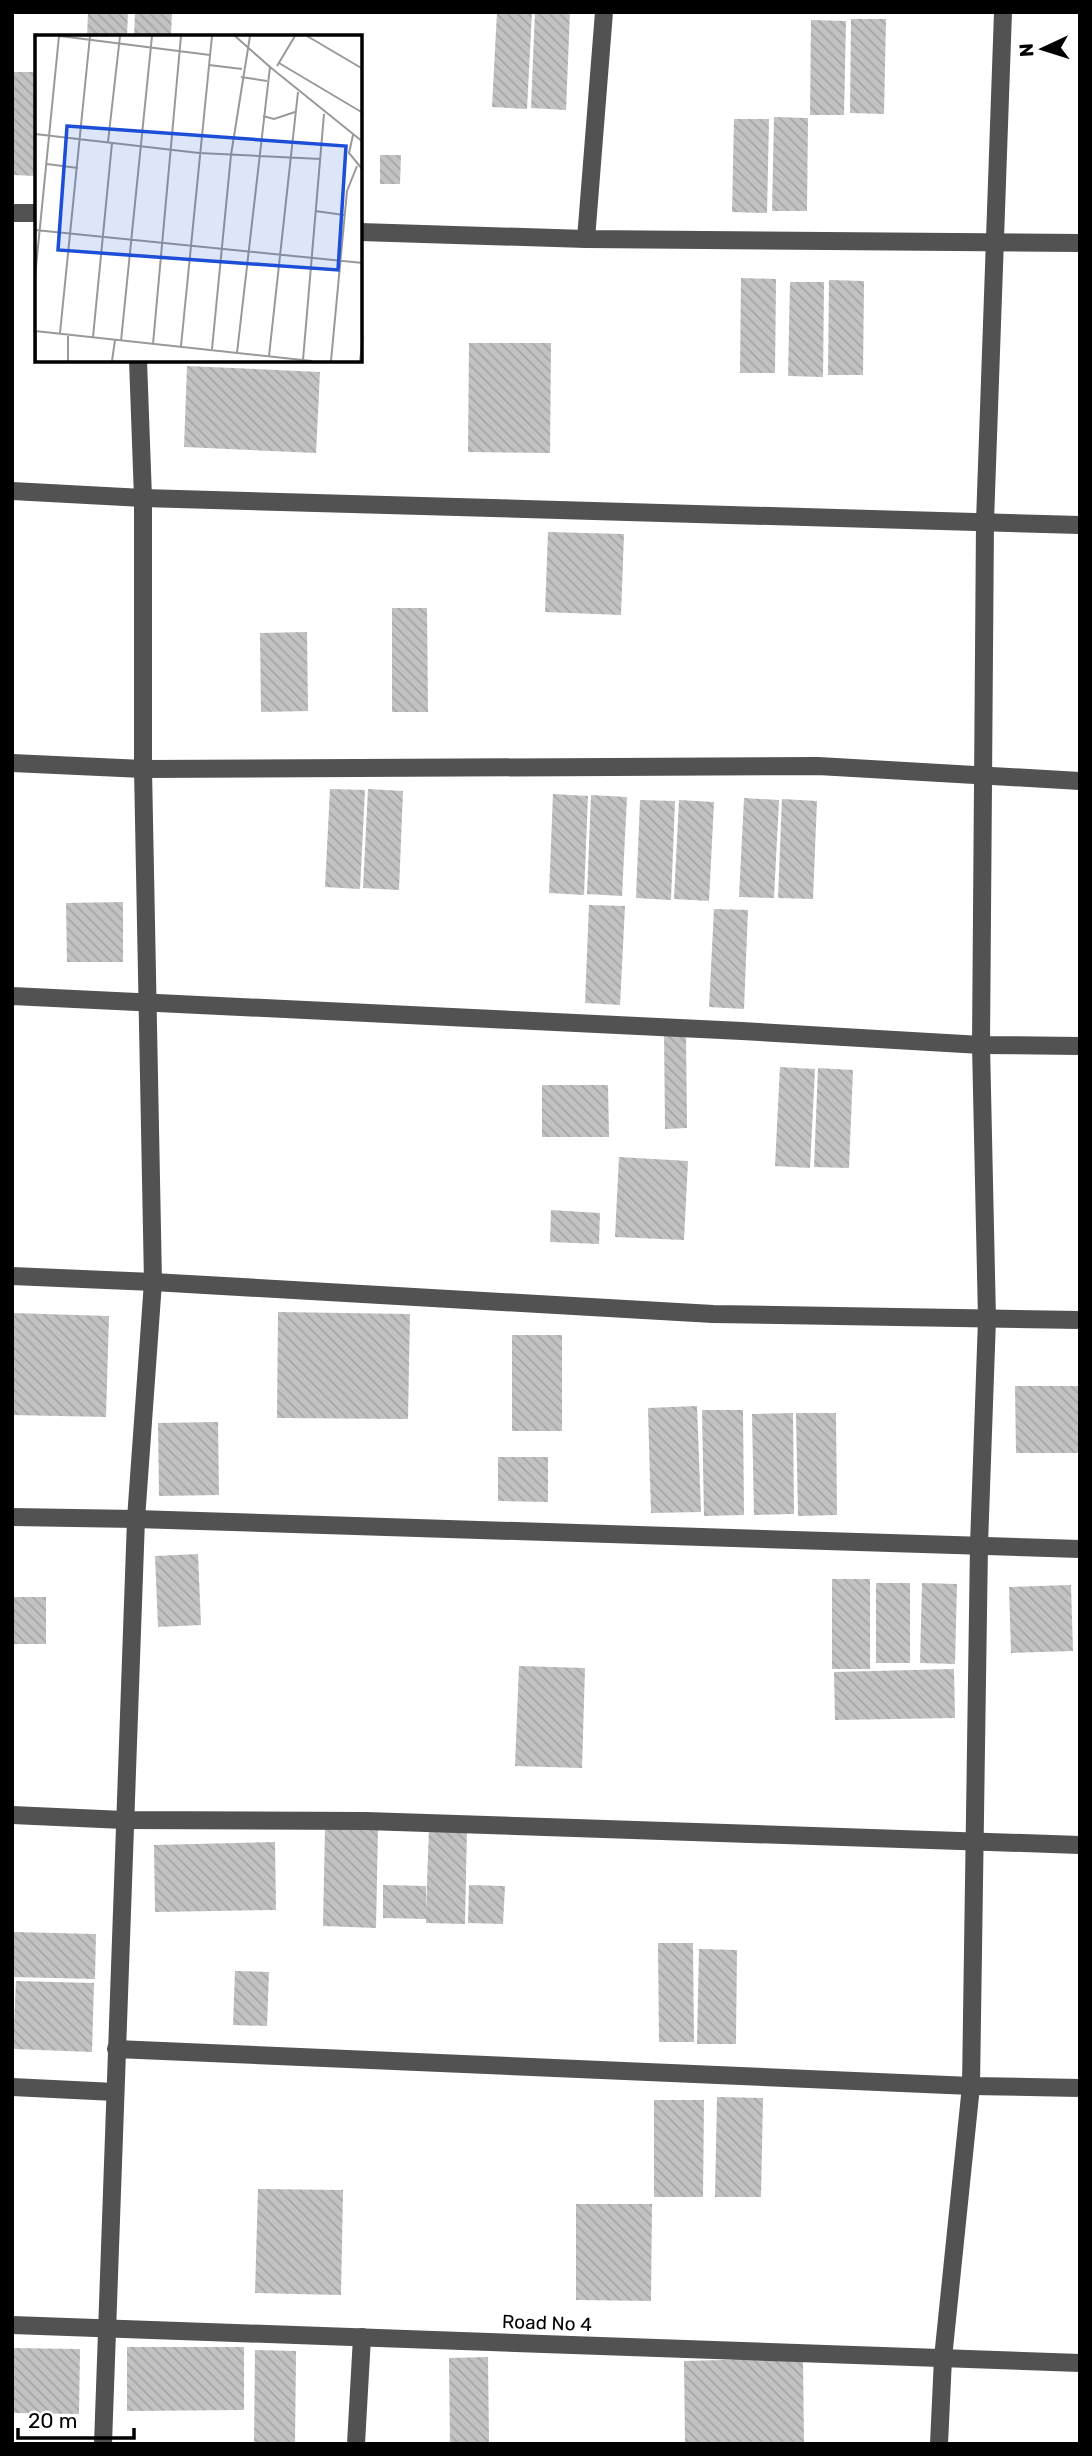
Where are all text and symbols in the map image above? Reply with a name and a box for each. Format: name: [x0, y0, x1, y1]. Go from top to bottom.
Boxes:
north arrow: [1008, 14, 1078, 84]
inset map: [35, 35, 362, 362]
text: N: [1015, 43, 1038, 58]
street label: Road No 4: [502, 2310, 593, 2336]
scale bar: [18, 2396, 133, 2440]
text: 20 m: [28, 2408, 77, 2433]

